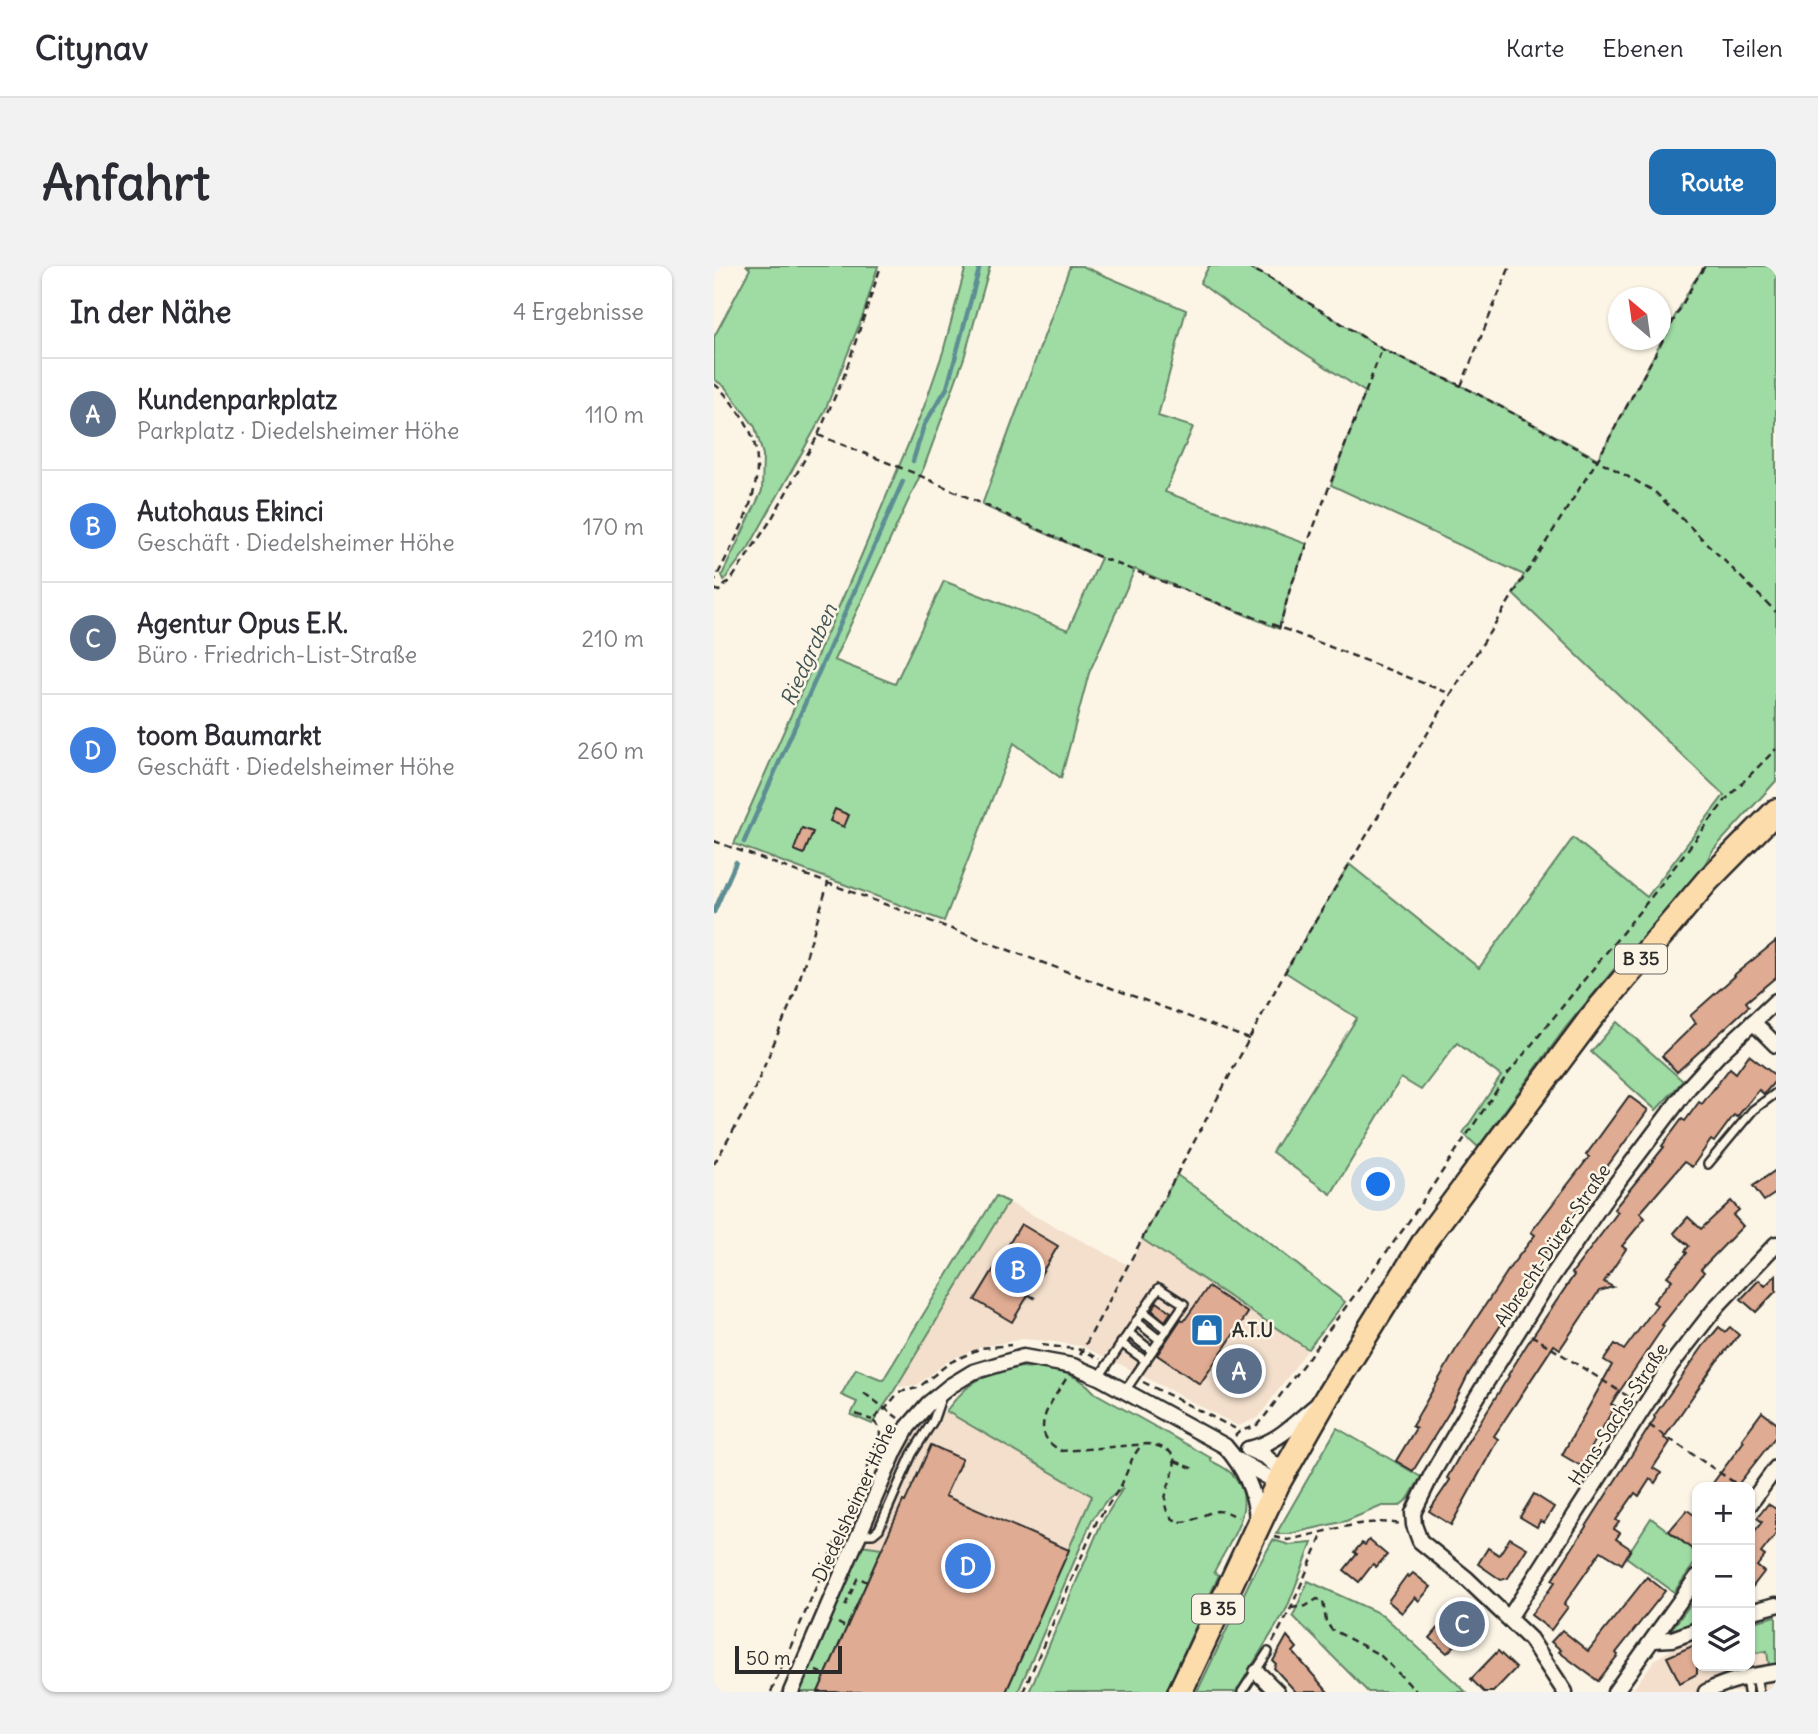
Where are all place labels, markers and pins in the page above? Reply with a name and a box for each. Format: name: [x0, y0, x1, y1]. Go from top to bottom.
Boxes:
pin: B: [995, 1244, 1041, 1296]
shop icon: A.T.U: [1188, 1311, 1226, 1349]
place label: A.T.U: [1232, 1318, 1273, 1342]
pin: A: [1216, 1345, 1262, 1397]
pin: D: [945, 1540, 991, 1592]
pin: C: [1439, 1598, 1485, 1650]

